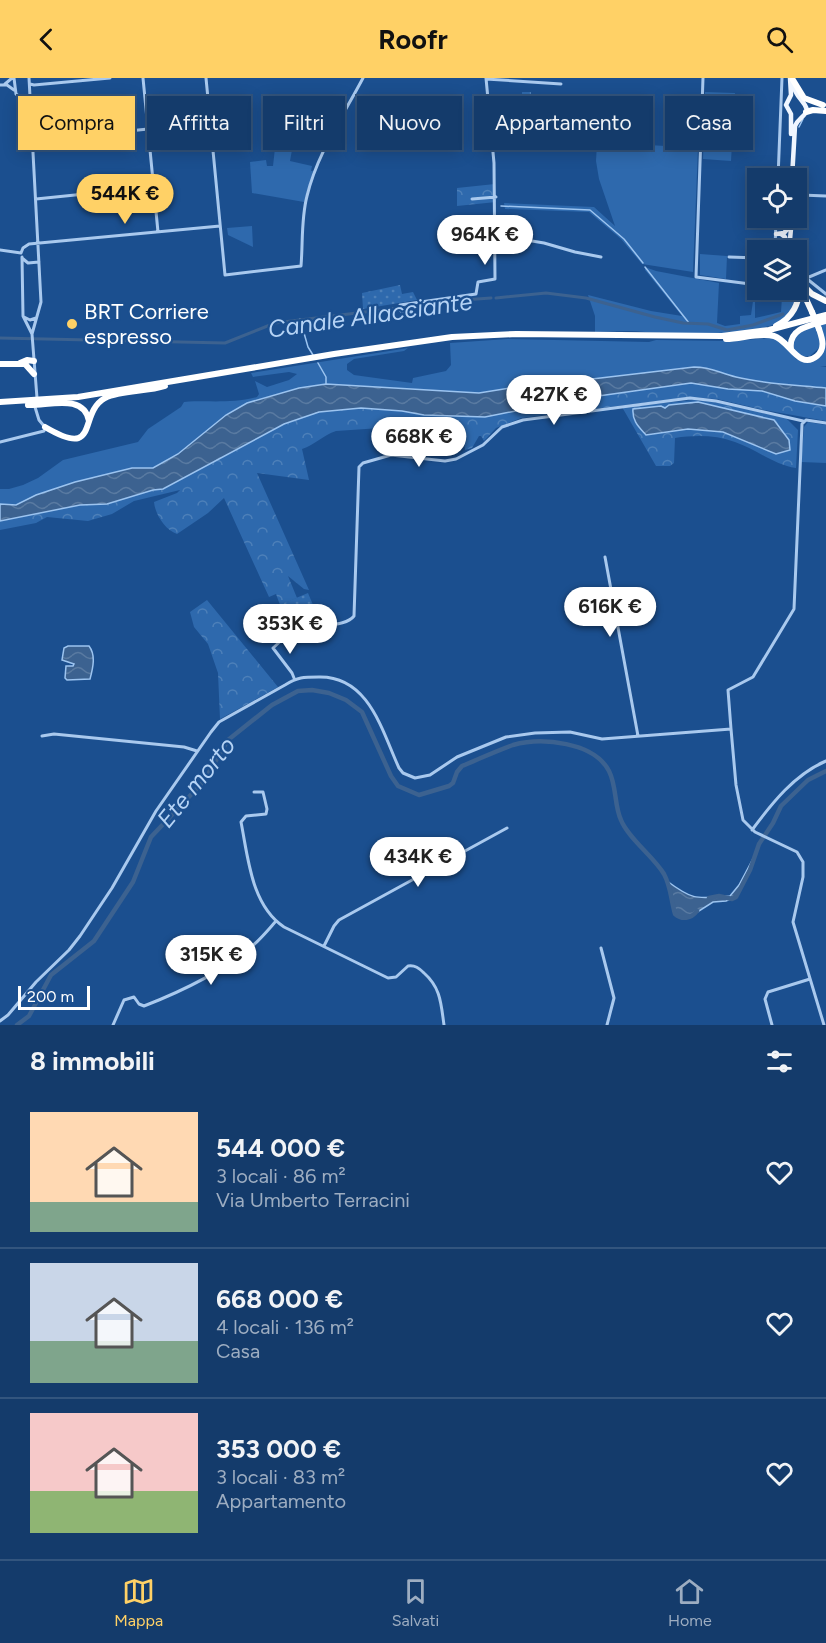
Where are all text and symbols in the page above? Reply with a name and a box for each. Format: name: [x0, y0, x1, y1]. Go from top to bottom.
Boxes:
icon: back: [30, 23, 63, 56]
text: Roofr: [378, 23, 448, 56]
icon: search: [763, 23, 796, 56]
chip: Compra: [18, 96, 135, 150]
chip: Affitta: [147, 96, 251, 150]
chip: Filtri: [263, 96, 345, 150]
chip: Nuovo: [357, 96, 462, 150]
chip: Appartamento: [474, 96, 653, 150]
chip: Casa: [665, 96, 753, 150]
map controls: [747, 168, 807, 300]
button: locate: [747, 168, 807, 228]
pin: 544K €: [76, 174, 174, 225]
text: 544K €: [91, 181, 159, 205]
pin: 964K €: [436, 215, 534, 266]
text: 964K €: [451, 222, 519, 246]
button: layers: [747, 240, 807, 300]
water label: Canale Allacciante: [266, 286, 474, 344]
place label: BRT Corriere espresso: [84, 298, 209, 350]
marker: BRT Corriere espresso: [65, 317, 79, 331]
pin: 427K €: [505, 375, 603, 426]
text: 427K €: [520, 382, 588, 406]
pin: 668K €: [370, 417, 468, 468]
text: 668K €: [385, 424, 453, 448]
pin: 616K €: [561, 587, 659, 638]
text: 616K €: [578, 594, 642, 618]
pin: 353K €: [241, 604, 339, 655]
text: 353K €: [257, 611, 323, 635]
water label: Ete morto: [151, 731, 241, 833]
pin: 434K €: [369, 837, 467, 888]
text: 434K €: [384, 844, 452, 868]
pin: 315K €: [162, 935, 260, 986]
text: 315K €: [179, 942, 243, 966]
scale bar: [18, 983, 90, 1010]
text: 200 m: [27, 987, 74, 1006]
text: 8 immobili: [30, 1045, 155, 1077]
icon: filters: [763, 1045, 796, 1078]
text: 544 000 €: [216, 1132, 345, 1164]
icon: home: [78, 1136, 150, 1208]
icon: heart: [763, 1156, 796, 1189]
text: 3 locali · 86 m²: [216, 1164, 346, 1188]
text: Via Umberto Terracini: [216, 1188, 410, 1212]
text: 668 000 €: [216, 1283, 343, 1315]
icon: home: [78, 1287, 150, 1359]
icon: heart: [763, 1307, 796, 1340]
text: 4 locali · 136 m²: [216, 1315, 354, 1339]
text: Casa: [216, 1339, 260, 1363]
text: 353 000 €: [216, 1433, 341, 1465]
icon: home: [78, 1437, 150, 1509]
icon: heart: [763, 1457, 796, 1490]
text: 3 locali · 83 m²: [216, 1465, 345, 1489]
text: Appartamento: [216, 1489, 346, 1513]
tab: Mappa: [114, 1575, 163, 1630]
tab: Salvati: [392, 1575, 439, 1630]
tab: Home: [668, 1575, 712, 1630]

